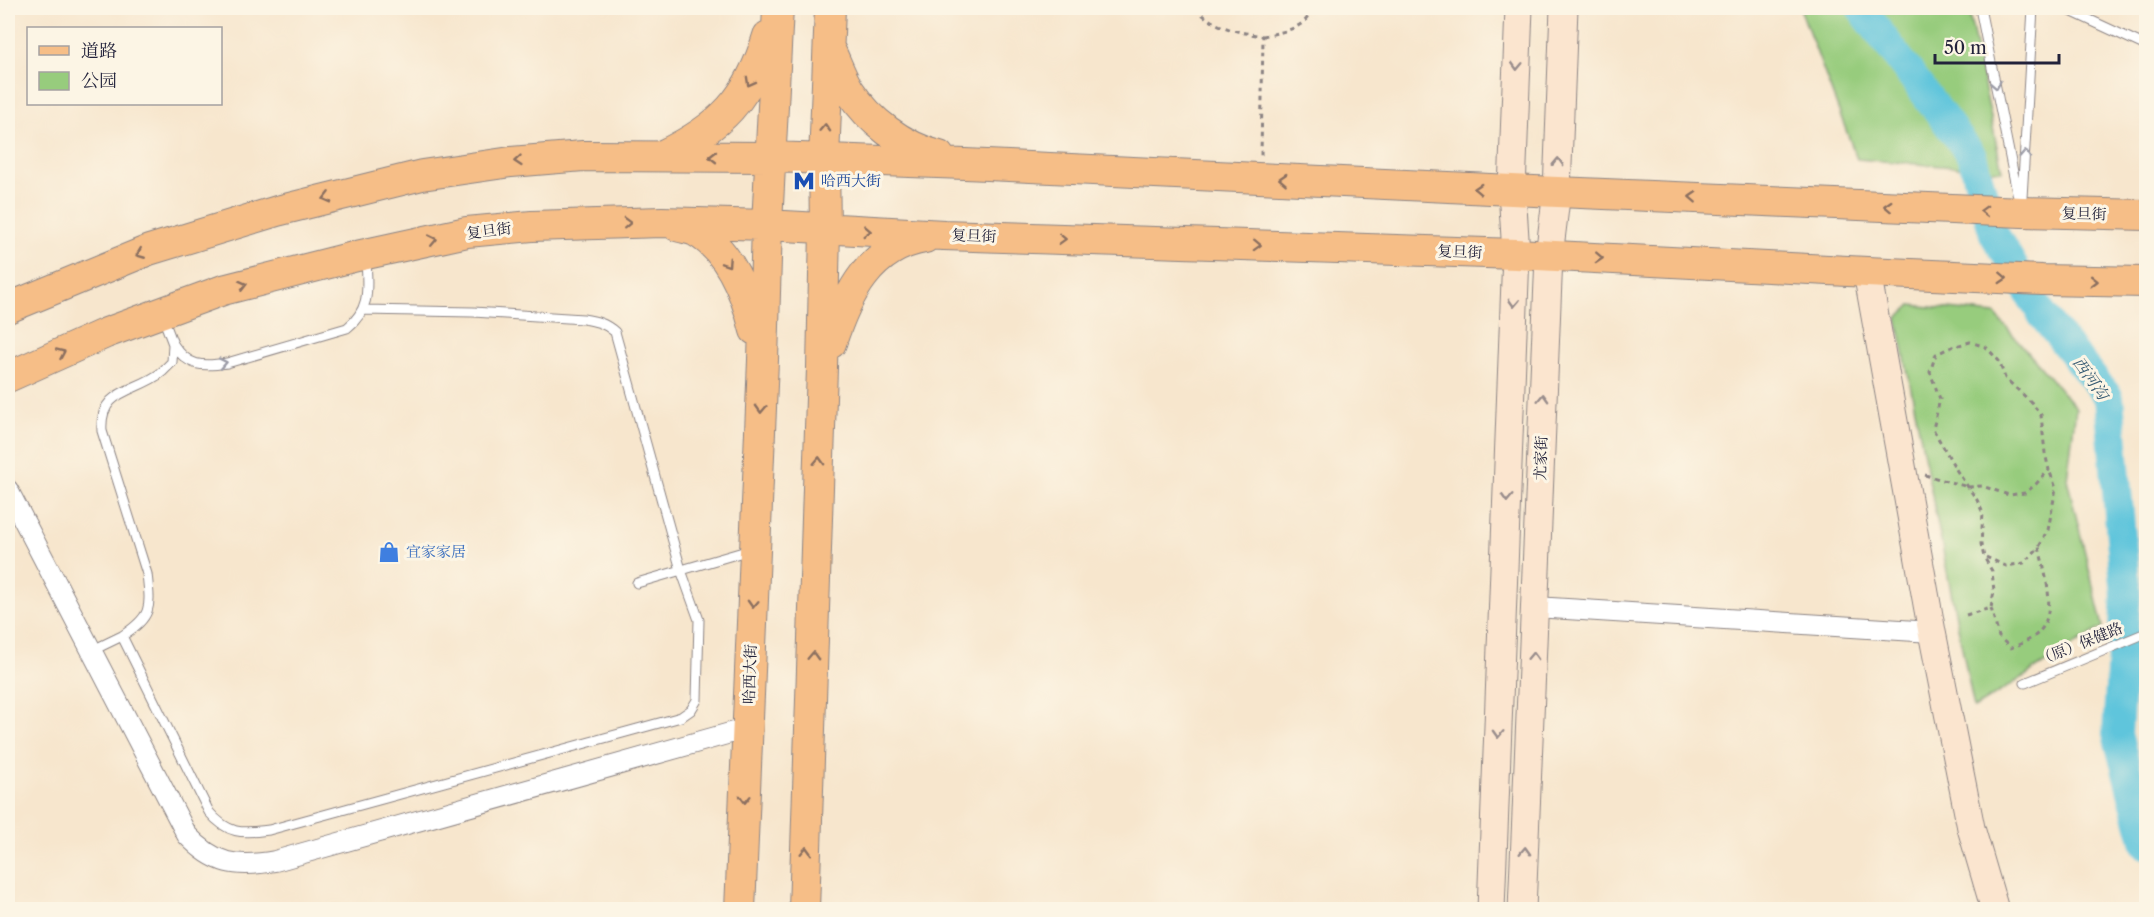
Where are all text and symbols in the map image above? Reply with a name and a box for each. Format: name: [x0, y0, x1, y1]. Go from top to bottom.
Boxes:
legend: [27, 27, 222, 105]
scale bar: [1935, 27, 2060, 65]
text: 50 m: [1944, 37, 1987, 59]
text: 道路: [81, 40, 117, 62]
one-way arrow: [1511, 61, 1523, 70]
text: 公园: [81, 70, 117, 92]
one-way arrow: [746, 76, 757, 86]
one-way arrow: [1989, 80, 2002, 90]
one-way arrow: [819, 124, 832, 133]
one-way arrow: [2018, 149, 2031, 158]
one-way arrow: [709, 151, 718, 163]
one-way arrow: [514, 155, 523, 168]
one-way arrow: [1552, 158, 1565, 167]
metro station icon: 哈西大街: [792, 169, 816, 193]
place label: 哈西大街: [821, 171, 881, 190]
one-way arrow: [1278, 173, 1287, 186]
one-way arrow: [1473, 182, 1482, 195]
one-way arrow: [322, 191, 332, 204]
one-way arrow: [1689, 191, 1698, 204]
one-way arrow: [1884, 200, 1893, 213]
one-way arrow: [1980, 204, 1989, 217]
street label: 复旦街: [2061, 204, 2107, 223]
one-way arrow: [622, 217, 631, 229]
street label: 复旦街: [465, 218, 512, 243]
one-way arrow: [863, 224, 872, 237]
street label: 复旦街: [951, 225, 997, 246]
one-way arrow: [1058, 232, 1067, 245]
one-way arrow: [428, 234, 438, 247]
one-way arrow: [1252, 239, 1261, 251]
street label: 复旦街: [1437, 241, 1483, 262]
one-way arrow: [136, 246, 146, 259]
one-way arrow: [1594, 252, 1603, 265]
one-way arrow: [720, 256, 731, 267]
one-way arrow: [1998, 272, 2007, 284]
one-way arrow: [2090, 275, 2099, 287]
one-way arrow: [238, 279, 248, 292]
one-way arrow: [1508, 298, 1520, 307]
one-way arrow: [54, 348, 65, 360]
water label: 西河沟: [2069, 353, 2115, 406]
one-way arrow: [217, 357, 227, 370]
one-way arrow: [1537, 394, 1550, 403]
one-way arrow: [755, 404, 768, 413]
street label: 尤家街: [1530, 435, 1551, 481]
one-way arrow: [813, 457, 825, 466]
one-way arrow: [1500, 493, 1513, 502]
shop icon: 宜家家居: [377, 540, 401, 564]
place label: 宜家家居: [406, 542, 466, 561]
one-way arrow: [747, 599, 759, 608]
street label: （原）保健路: [2035, 618, 2125, 669]
street label: 哈西大街: [739, 644, 760, 704]
one-way arrow: [806, 652, 819, 661]
one-way arrow: [1526, 652, 1539, 661]
one-way arrow: [1491, 730, 1504, 739]
one-way arrow: [738, 794, 751, 803]
one-way arrow: [800, 847, 813, 856]
one-way arrow: [1518, 847, 1531, 856]

